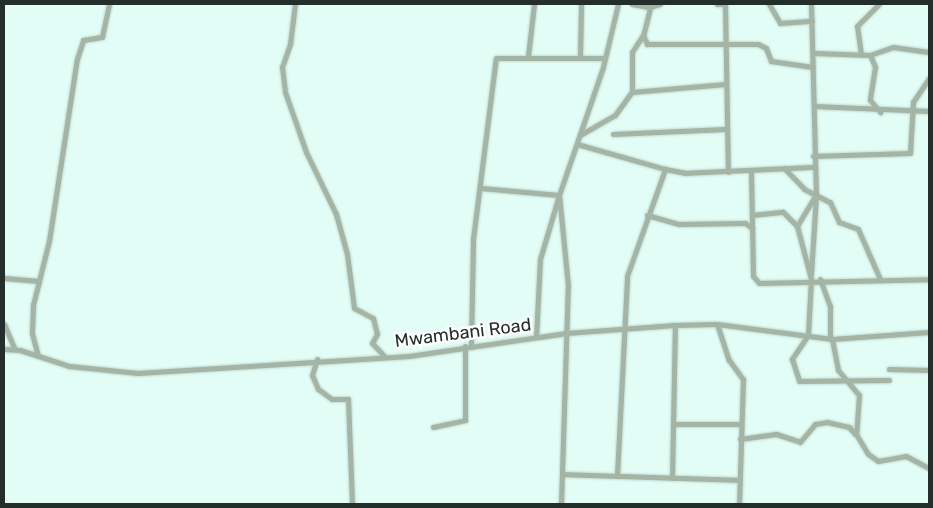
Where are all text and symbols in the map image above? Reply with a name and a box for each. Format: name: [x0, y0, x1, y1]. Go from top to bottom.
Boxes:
street label: Mwambani Road: [394, 314, 532, 352]

